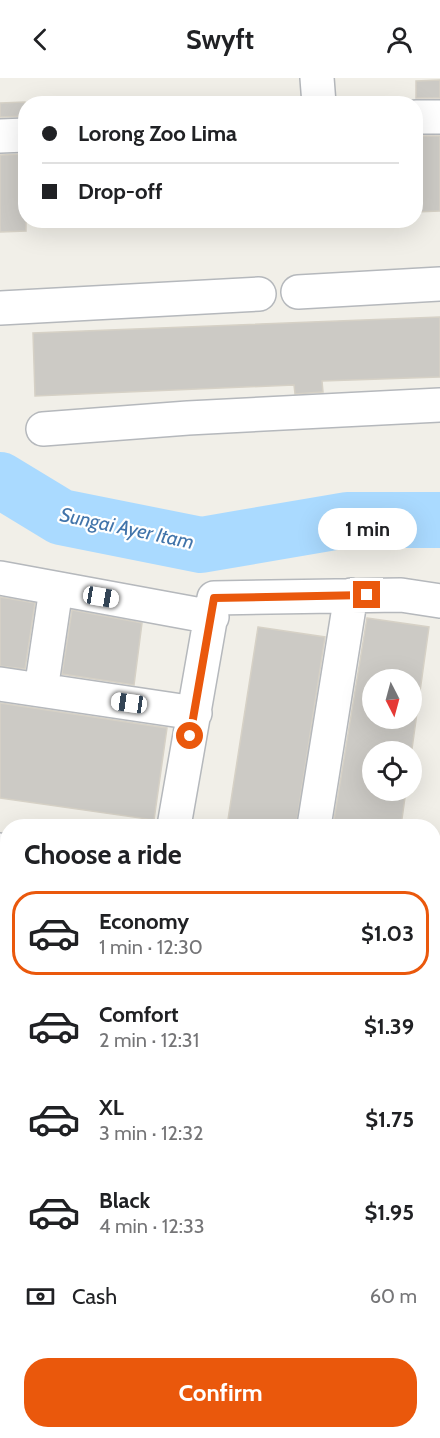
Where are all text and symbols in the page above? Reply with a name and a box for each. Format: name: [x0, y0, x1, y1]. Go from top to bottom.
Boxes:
icon: back: [24, 23, 57, 56]
text: Swyft: [186, 23, 254, 56]
icon: person: [383, 23, 416, 56]
text: Lorong Zoo Lima: [78, 120, 237, 147]
text: Drop-off: [78, 178, 162, 205]
water label: Sungai Ayer Itam: [58, 502, 196, 554]
callout: 1 min: [318, 508, 416, 550]
text: 1 min: [345, 517, 390, 541]
route end: [353, 581, 380, 608]
car: [82, 585, 120, 609]
north arrow: [362, 669, 422, 729]
map controls: [362, 669, 422, 801]
car: [110, 692, 148, 714]
route start: [176, 722, 203, 749]
button: locate: [362, 741, 422, 801]
text: Choose a ride: [24, 838, 182, 871]
icon: car: [27, 906, 81, 960]
text: Economy: [99, 908, 189, 935]
text: $1.03: [361, 920, 414, 947]
text: 1 min · 12:30: [99, 935, 203, 959]
icon: car: [27, 999, 81, 1053]
text: Comfort: [99, 1001, 178, 1028]
text: $1.39: [364, 1013, 414, 1040]
text: 2 min · 12:31: [99, 1028, 199, 1052]
icon: car: [27, 1092, 81, 1146]
text: XL: [99, 1094, 124, 1121]
text: $1.75: [365, 1106, 414, 1133]
text: 3 min · 12:32: [99, 1121, 204, 1145]
icon: car: [27, 1185, 81, 1239]
text: Black: [99, 1187, 150, 1214]
text: $1.95: [364, 1199, 414, 1226]
text: 4 min · 12:33: [99, 1214, 205, 1238]
icon: cash: [24, 1280, 57, 1313]
text: Cash: [72, 1283, 117, 1310]
text: 60 m: [370, 1284, 417, 1308]
button: Confirm: [24, 1358, 417, 1427]

